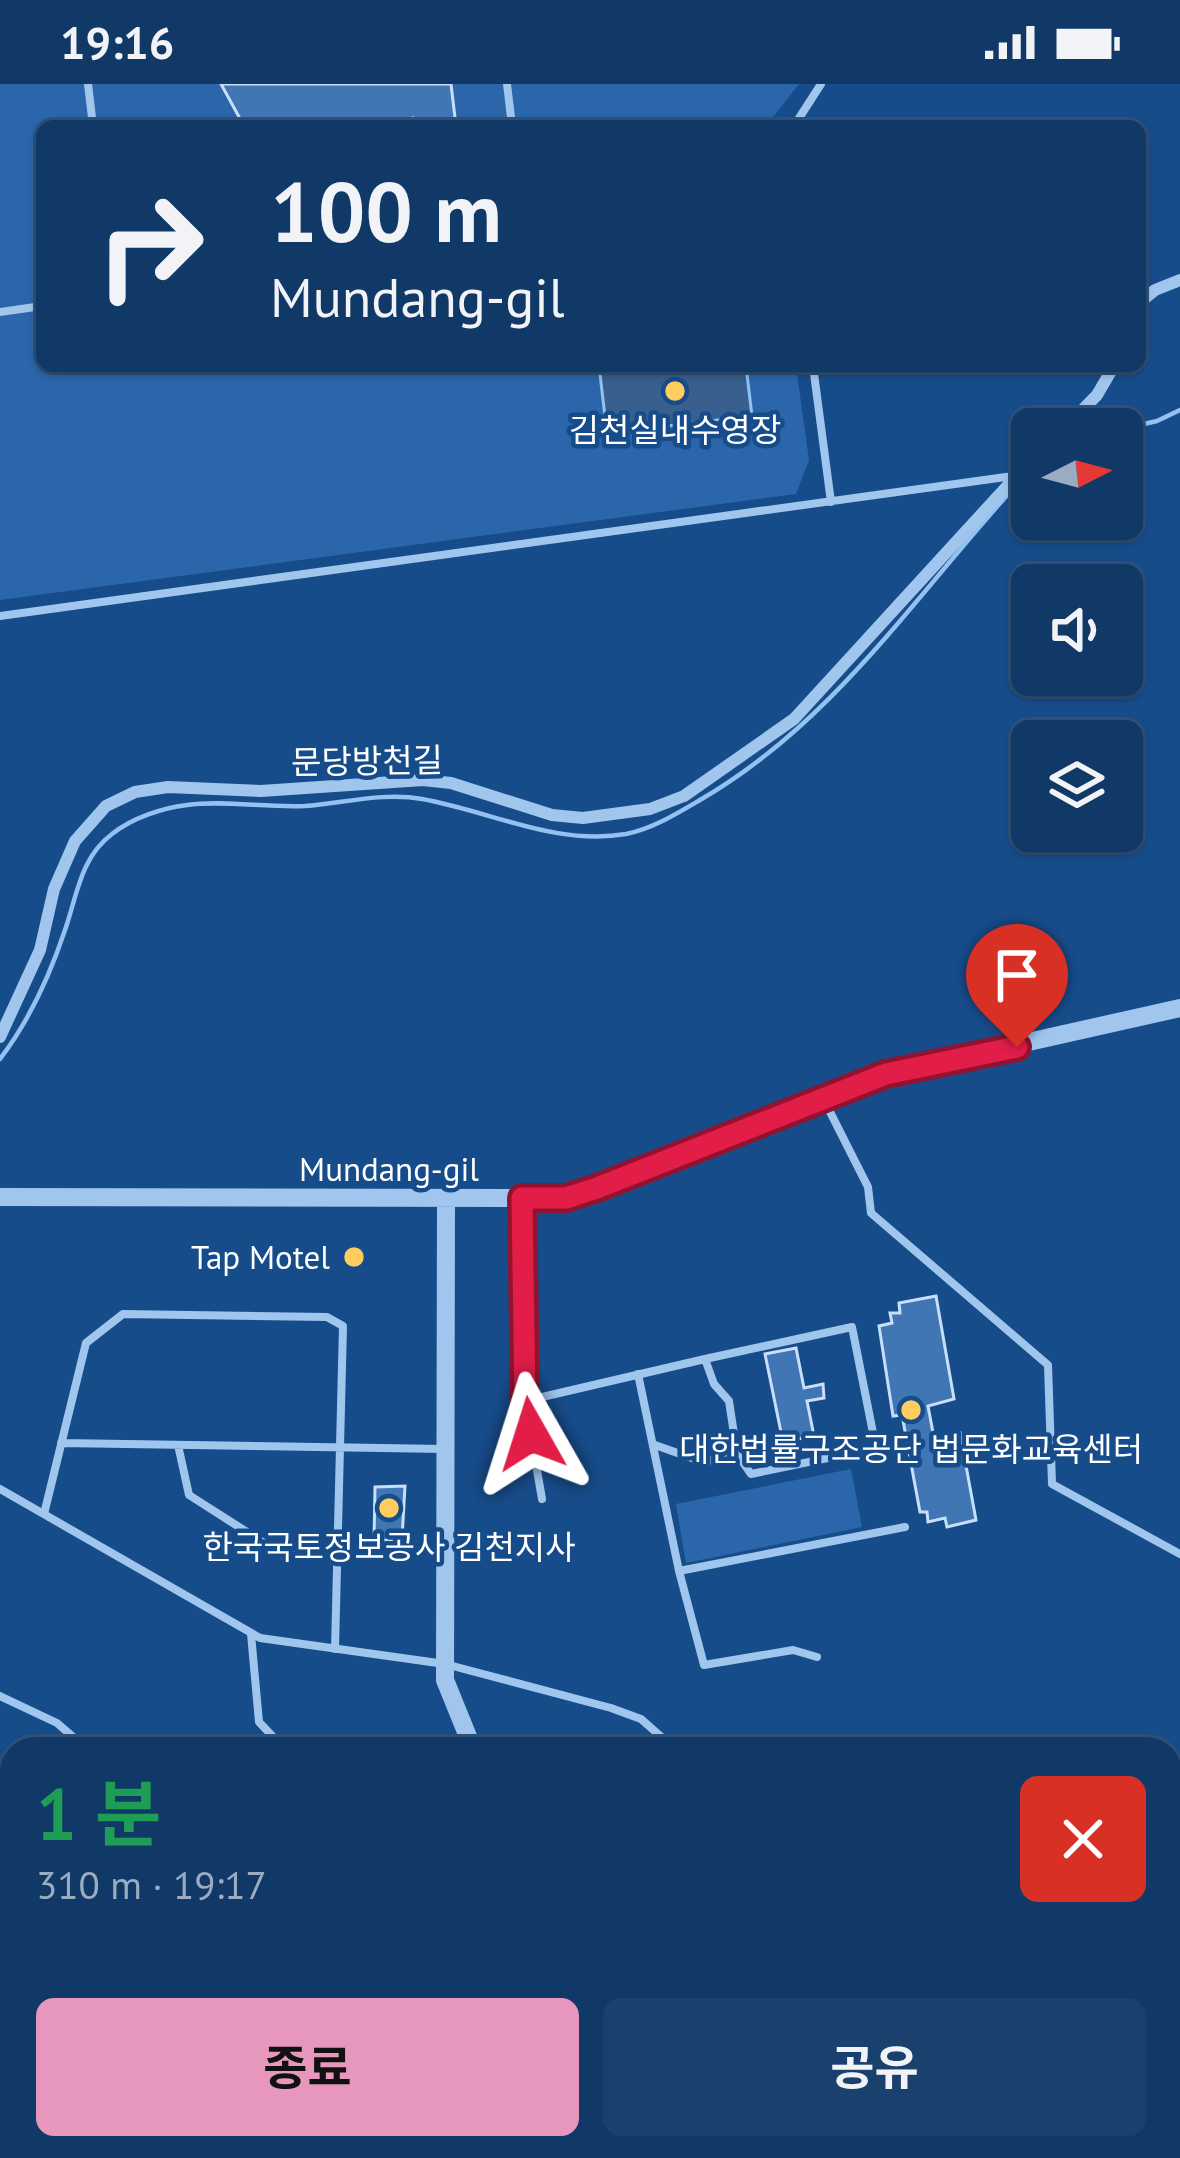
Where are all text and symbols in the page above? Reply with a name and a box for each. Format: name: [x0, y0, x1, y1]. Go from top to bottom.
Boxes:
text: 19:16: [60, 13, 174, 71]
text: 100 m: [270, 156, 502, 265]
icon: right: [72, 168, 228, 324]
text: Mundang-gil: [270, 262, 564, 332]
marker: 김천실내수영장: [662, 378, 688, 404]
place label: 김천실내수영장: [569, 408, 781, 451]
north arrow: [1011, 408, 1143, 540]
map controls: [1011, 408, 1143, 852]
button: sound: [1011, 564, 1143, 696]
button: layers: [1011, 720, 1143, 852]
street label: 문당방천길: [291, 738, 443, 783]
pin: [966, 924, 1068, 1047]
icon: arrive: [984, 942, 1050, 1008]
street label: Mundang-gil: [299, 1147, 479, 1190]
place label: Tap Motel: [191, 1235, 330, 1278]
marker: Tap Motel: [341, 1244, 367, 1270]
position arrow: [468, 1371, 594, 1497]
marker: 대한법률구조공단 법문화교육센터: [898, 1397, 924, 1423]
place label: 대한법률구조공단 법문화교육센터: [679, 1427, 1143, 1470]
marker: 한국국토정보공사 김천지사: [376, 1495, 402, 1521]
place label: 한국국토정보공사 김천지사: [202, 1525, 576, 1568]
text: 1 분: [36, 1767, 161, 1860]
button: close: [1020, 1776, 1146, 1902]
text: 310 m · 19:17: [36, 1859, 267, 1910]
button: 종료: [36, 1998, 579, 2136]
button: 공유: [603, 1998, 1146, 2136]

